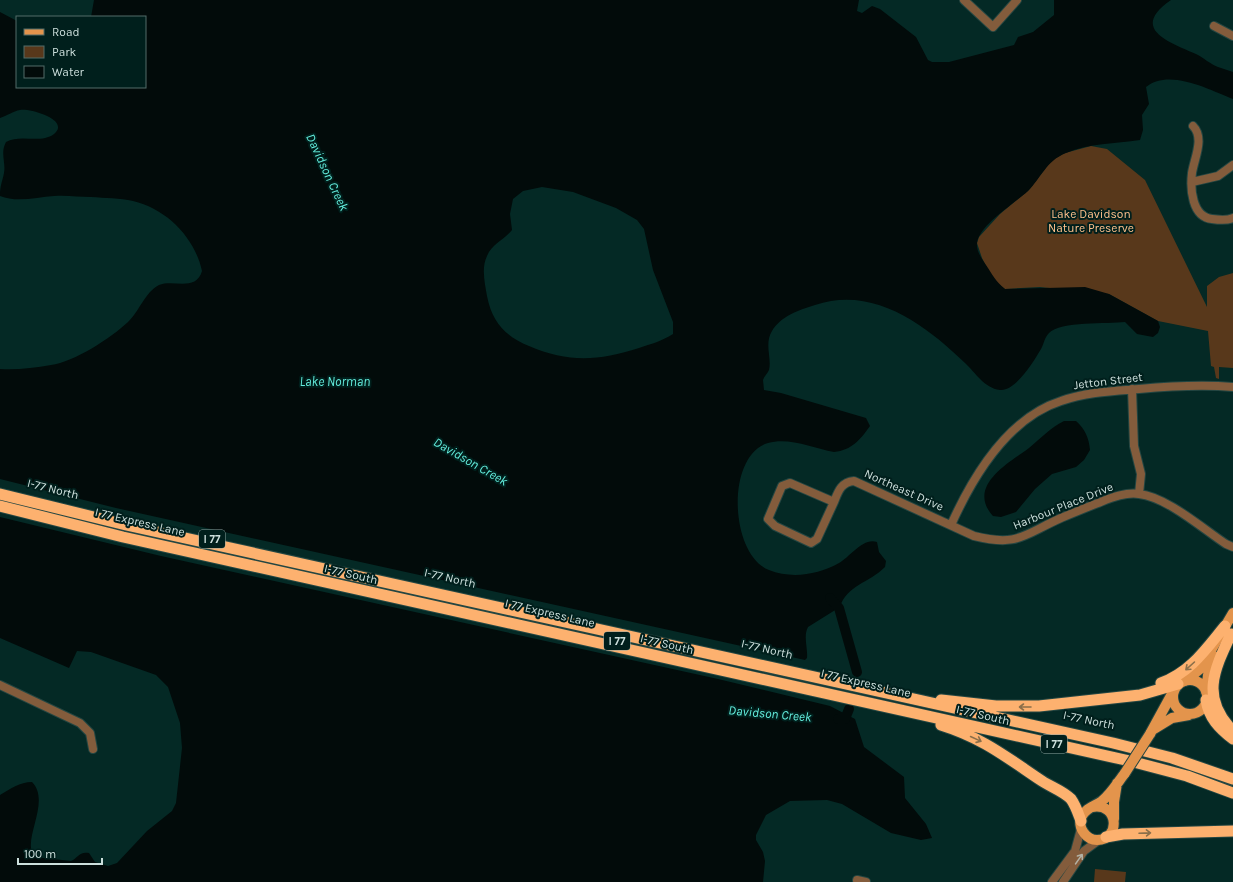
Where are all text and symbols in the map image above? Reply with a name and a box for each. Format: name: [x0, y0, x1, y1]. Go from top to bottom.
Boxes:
legend: [16, 16, 146, 88]
text: Road: [52, 25, 80, 39]
text: Park: [52, 45, 77, 59]
text: Water: [52, 65, 85, 79]
water label: Davidson Creek: [303, 131, 352, 213]
park label: Lake Davidson Nature Preserve: [1048, 207, 1134, 235]
street label: Jetton Street: [1073, 370, 1144, 392]
water label: Lake Norman: [300, 374, 370, 389]
water label: Davidson Creek: [431, 434, 511, 489]
street label: Northeast Drive: [862, 466, 946, 514]
street label: I-77 North: [26, 476, 80, 502]
street label: Harbour Place Drive: [1011, 479, 1115, 533]
street label: I 77 Express Lane: [94, 505, 186, 539]
road number: I 77: [199, 530, 225, 548]
street label: I-77 South: [323, 561, 379, 587]
street label: I-77 North: [423, 565, 477, 591]
street label: I 77 Express Lane: [504, 596, 596, 630]
street label: I-77 South: [639, 631, 695, 657]
road number: I 77: [604, 632, 630, 650]
street label: I-77 North: [740, 636, 794, 662]
one-way arrow: [1185, 661, 1195, 671]
street label: I 77 Express Lane: [820, 666, 912, 700]
water label: Davidson Creek: [728, 702, 812, 725]
street label: I-77 South: [955, 702, 1011, 728]
one-way arrow: [1019, 703, 1032, 711]
street label: I-77 North: [1062, 708, 1116, 732]
road number: I 77: [1041, 735, 1067, 753]
one-way arrow: [970, 736, 982, 743]
one-way arrow: [1138, 829, 1151, 837]
scale bar: [18, 840, 102, 866]
text: 100 m: [24, 847, 56, 861]
one-way arrow: [1074, 853, 1083, 864]

